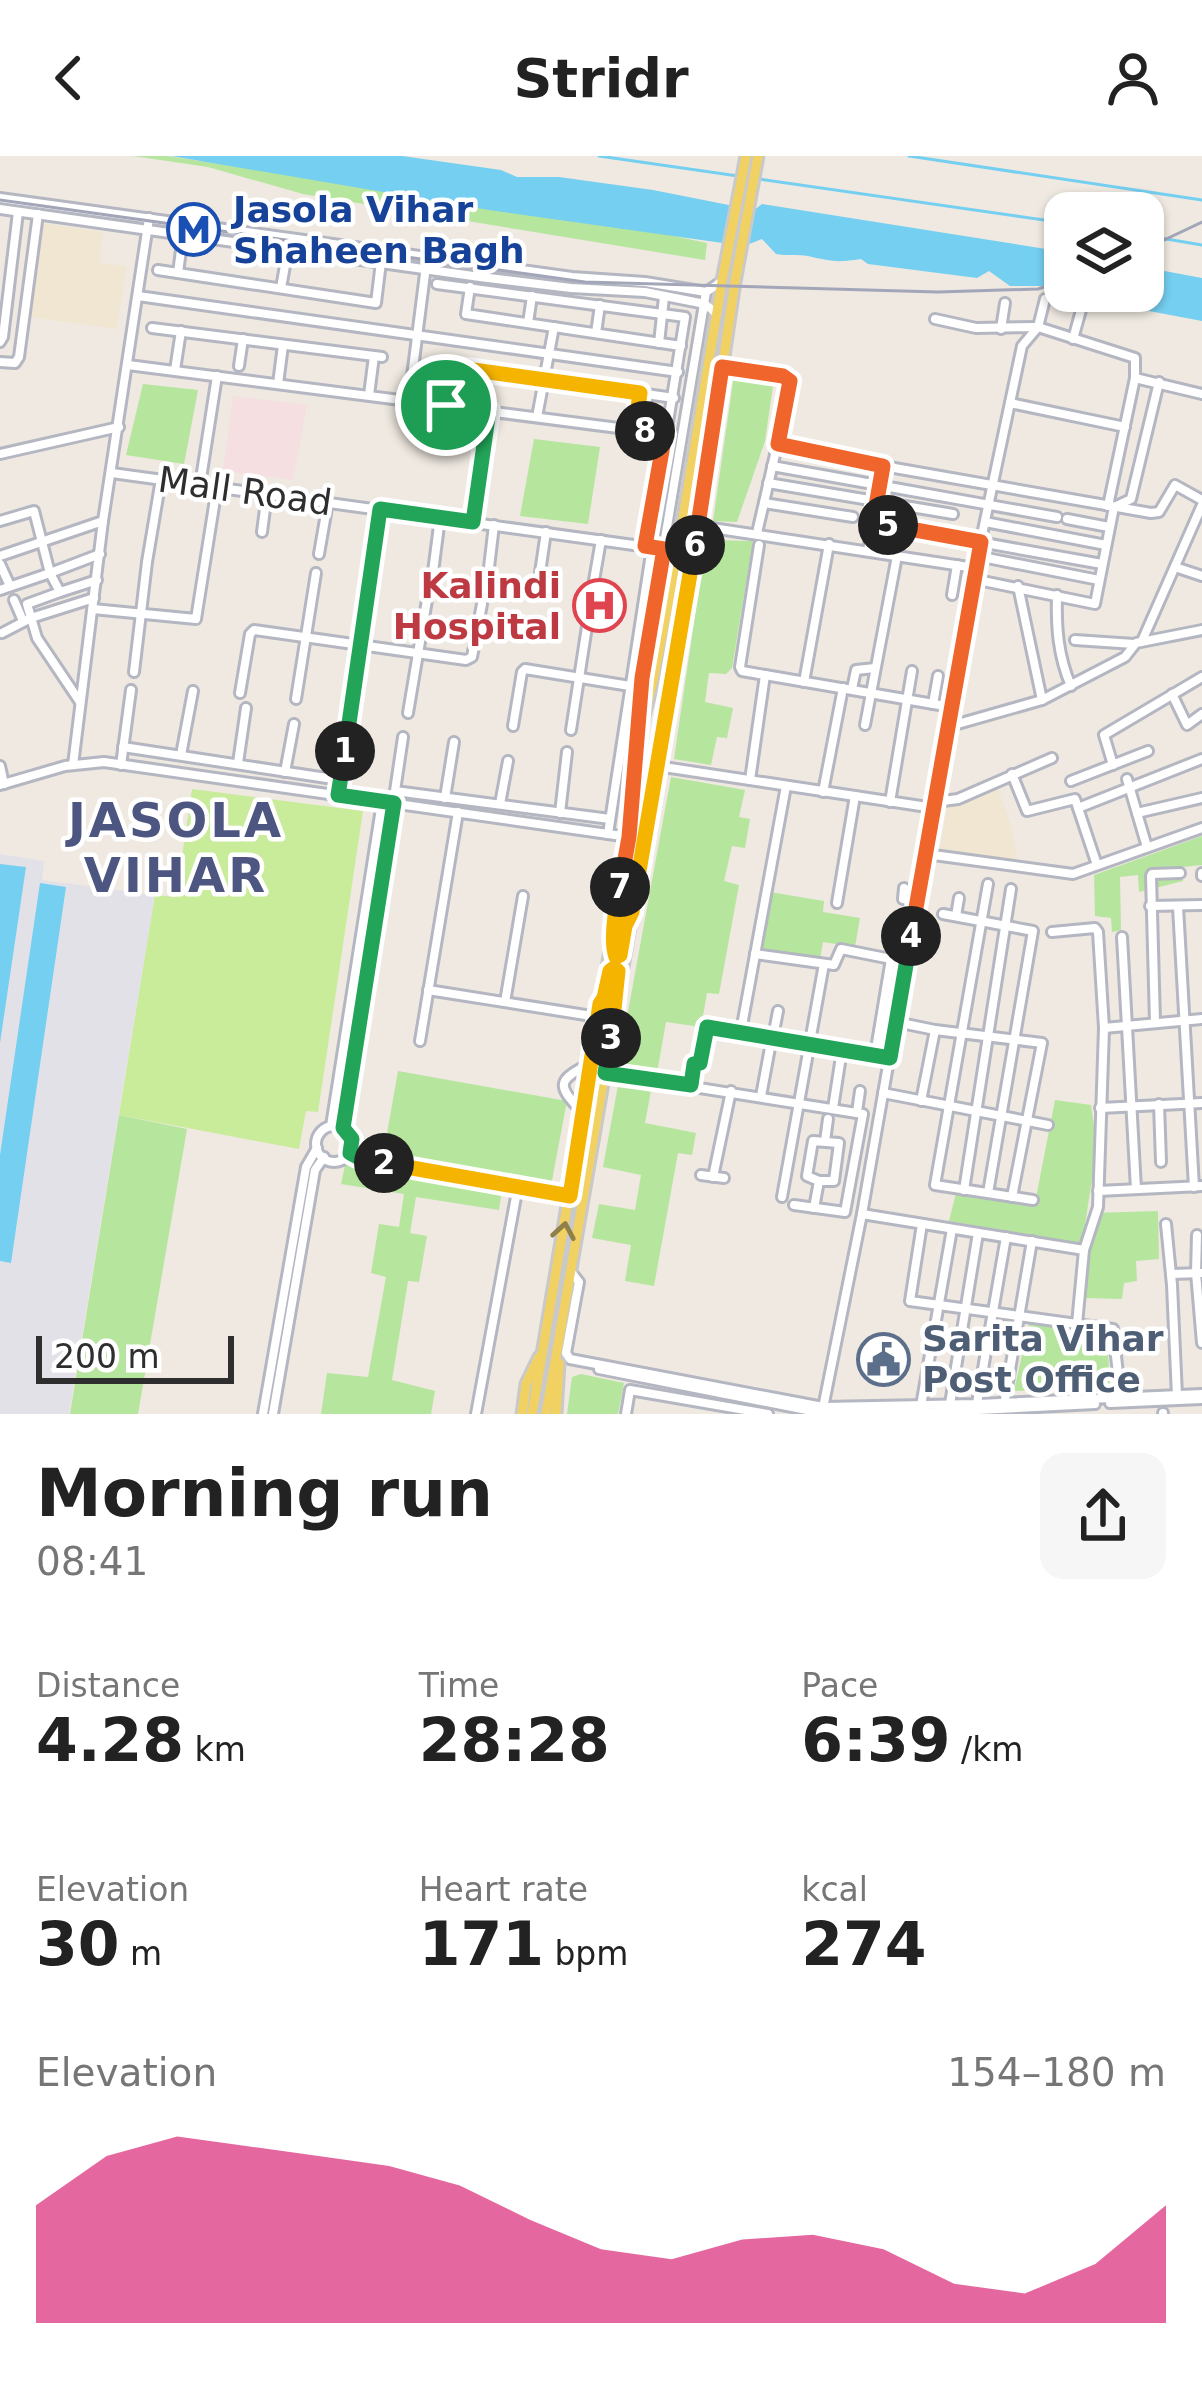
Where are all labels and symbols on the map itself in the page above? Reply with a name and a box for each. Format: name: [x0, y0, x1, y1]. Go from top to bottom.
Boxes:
place label: Jasola Vihar Shaheen Bagh: [230, 189, 525, 271]
metro station icon: Jasola Vihar Shaheen Bagh: [166, 202, 222, 258]
pin: [395, 354, 497, 456]
pin: 8: [615, 401, 675, 461]
street label: Mall Road: [156, 459, 334, 523]
pin: 5: [858, 495, 918, 555]
pin: 6: [665, 515, 725, 575]
place label: Kalindi Hospital: [393, 565, 561, 647]
hospital icon: Kalindi Hospital: [572, 578, 628, 634]
pin: 1: [315, 721, 375, 781]
district label: JASOLA VIHAR: [65, 792, 284, 903]
pin: 7: [590, 857, 650, 917]
pin: 4: [881, 906, 941, 966]
pin: 3: [581, 1008, 641, 1068]
pin: 2: [354, 1133, 414, 1193]
one-way arrow: [551, 1222, 576, 1242]
place label: Sarita Vihar Post Office: [922, 1318, 1164, 1400]
scale bar: [36, 1330, 234, 1383]
public building icon: Sarita Vihar Post Office: [855, 1331, 911, 1387]

